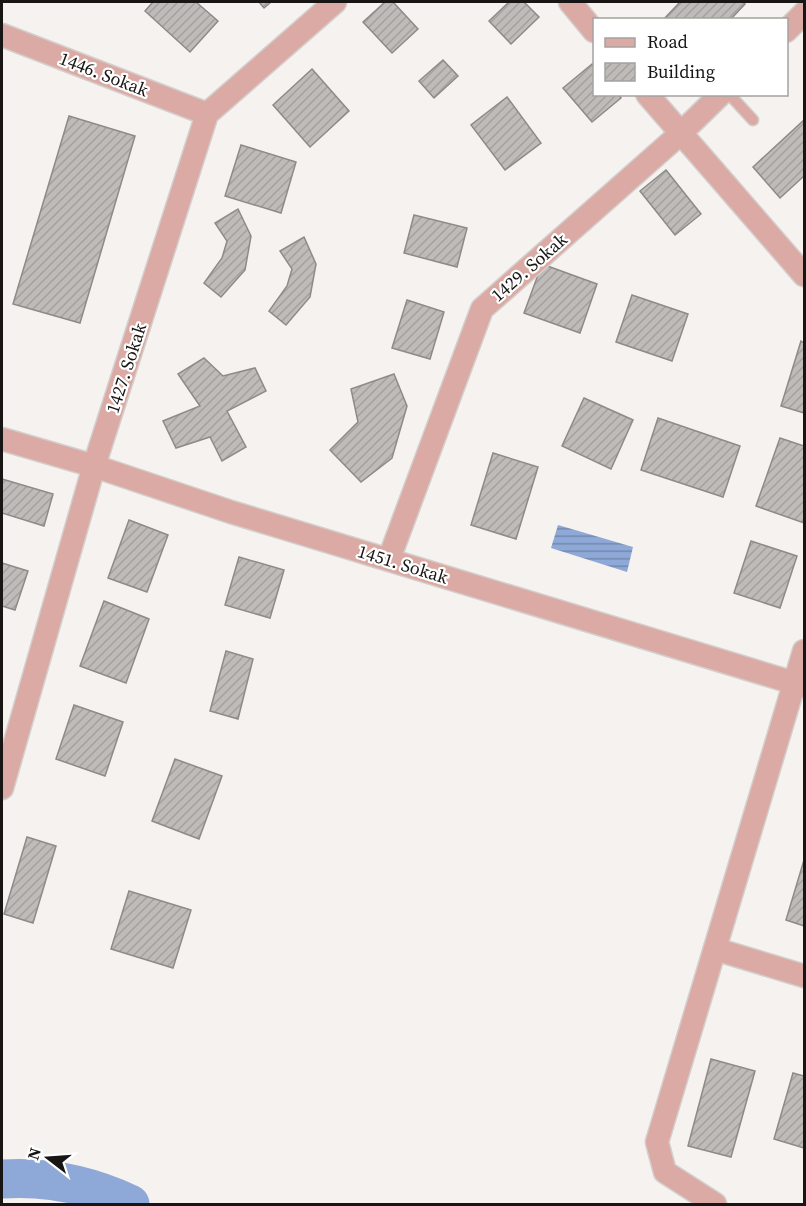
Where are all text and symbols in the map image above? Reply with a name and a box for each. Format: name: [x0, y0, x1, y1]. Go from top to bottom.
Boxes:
legend: [593, 18, 788, 96]
text: Road: [647, 29, 688, 54]
street label: 1446. Sokak: [56, 46, 152, 102]
text: Building: [647, 59, 715, 84]
street label: 1429. Sokak: [486, 227, 573, 307]
street label: 1427. Sokak: [100, 320, 152, 416]
street label: 1451. Sokak: [355, 538, 451, 590]
north arrow: [18, 1128, 78, 1188]
text: N: [21, 1144, 46, 1162]

